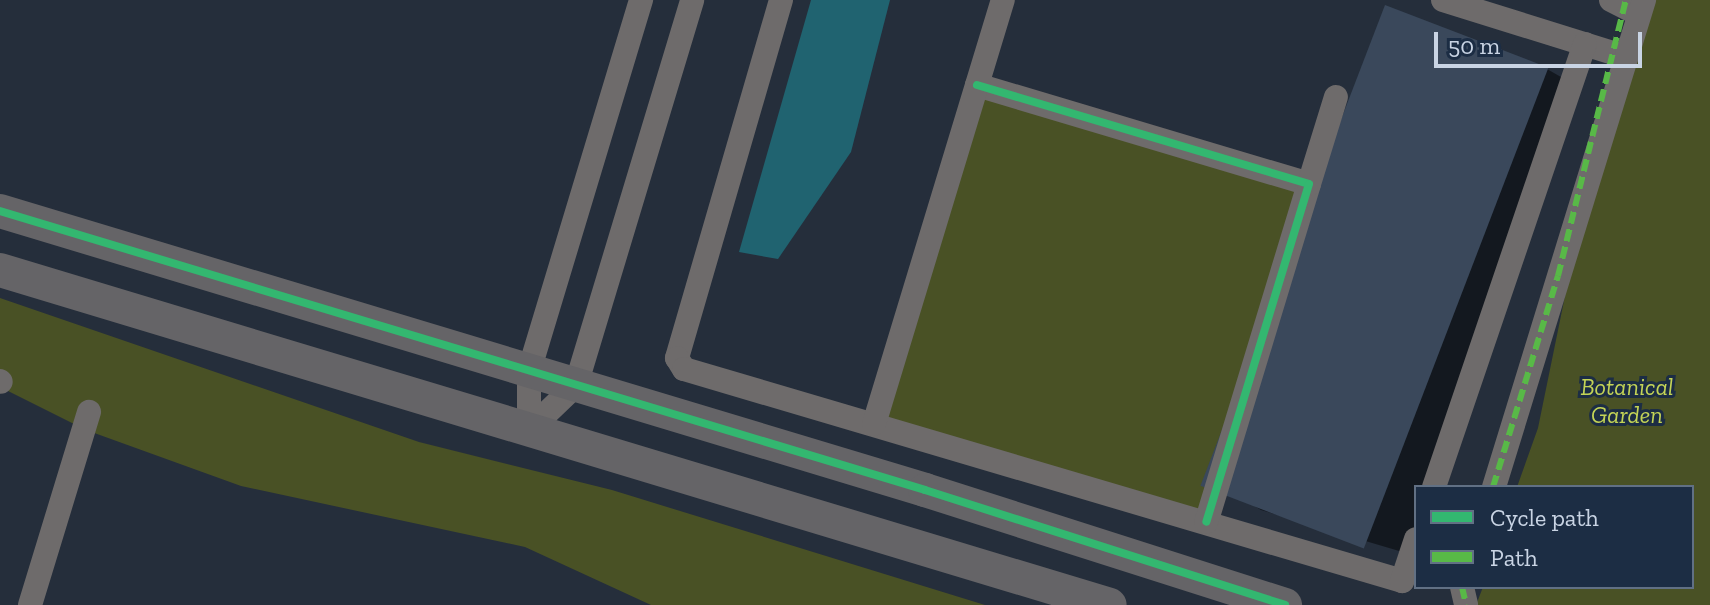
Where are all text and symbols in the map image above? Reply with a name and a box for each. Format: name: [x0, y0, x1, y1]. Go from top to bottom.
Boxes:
scale bar: [1438, 16, 1646, 66]
text: 50 m: [1448, 31, 1500, 60]
park label: Botanical Garden: [1580, 373, 1674, 429]
legend: [1414, 485, 1694, 589]
text: Cycle path: [1490, 503, 1599, 532]
text: Path: [1490, 543, 1538, 572]

